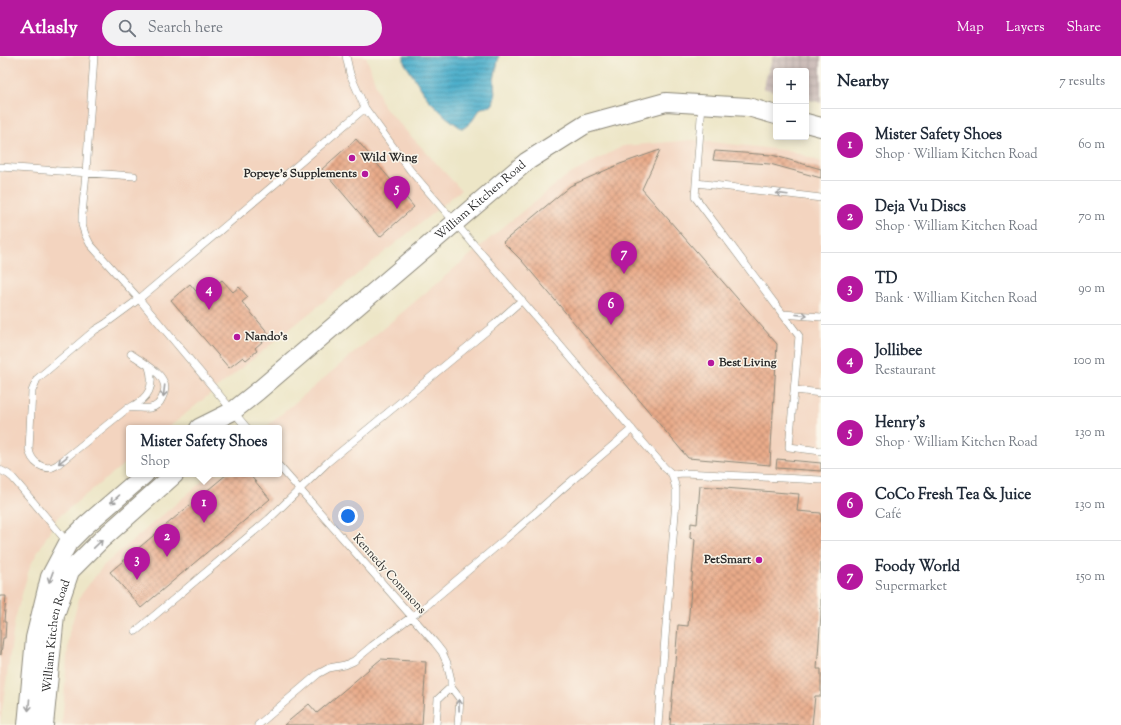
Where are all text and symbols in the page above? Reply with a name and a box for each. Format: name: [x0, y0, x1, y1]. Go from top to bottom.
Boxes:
search box: [102, 10, 382, 46]
text: Atlasly: [20, 15, 78, 42]
icon: search: [116, 17, 138, 39]
text: Search here: [148, 18, 223, 39]
text: Map: [957, 18, 984, 38]
text: Layers: [1006, 18, 1044, 38]
text: Share: [1066, 18, 1101, 38]
map controls: [773, 68, 809, 140]
button: +: [773, 68, 809, 104]
text: Nearby: [837, 70, 889, 94]
text: 7 results: [1059, 73, 1105, 91]
button: −: [773, 104, 809, 140]
text: Mister Safety Shoes: [875, 125, 1002, 146]
text: 1: [848, 136, 852, 154]
text: 60 m: [1078, 136, 1105, 154]
text: Shop · William Kitchen Road: [875, 146, 1038, 164]
place label: Wild Wing: [359, 149, 418, 167]
marker: Wild Wing: [347, 153, 357, 163]
street label: William Kitchen Road: [431, 156, 530, 245]
place label: Popeye's Supplements: [243, 165, 357, 183]
marker: Popeye's Supplements: [360, 169, 370, 179]
pin: 5: [384, 176, 410, 209]
one-way arrow: [776, 190, 789, 198]
text: Deja Vu Discs: [875, 197, 966, 218]
text: 2: [847, 208, 853, 226]
text: 70 m: [1078, 208, 1105, 226]
text: Shop · William Kitchen Road: [875, 218, 1038, 236]
pin: 7: [611, 241, 637, 274]
text: TD: [875, 269, 897, 290]
pin: 4: [196, 277, 222, 310]
text: 3: [847, 280, 853, 298]
text: 90 m: [1078, 280, 1105, 298]
text: Bank · William Kitchen Road: [875, 290, 1037, 308]
pin: 6: [598, 292, 624, 325]
one-way arrow: [795, 312, 808, 319]
place label: Nando's: [244, 328, 288, 346]
marker: Nando's: [232, 332, 242, 342]
text: Jollibee: [875, 341, 922, 362]
text: 4: [847, 352, 853, 370]
text: 100 m: [1073, 352, 1105, 370]
place label: Best Living: [718, 354, 777, 372]
marker: Best Living: [706, 358, 716, 368]
text: Restaurant: [875, 362, 936, 380]
one-way arrow: [160, 384, 167, 397]
text: Henry's: [875, 413, 925, 434]
text: 5: [848, 424, 852, 442]
text: 130 m: [1075, 424, 1105, 442]
popup: [126, 425, 282, 477]
text: Mister Safety Shoes: [140, 432, 268, 453]
text: Shop · William Kitchen Road: [875, 434, 1038, 452]
text: Shop: [140, 453, 170, 471]
one-way arrow: [57, 456, 68, 465]
text: CoCo Fresh Tea & Juice: [875, 485, 1031, 506]
pin: 1: [191, 490, 217, 523]
one-way arrow: [110, 495, 120, 504]
text: 6: [847, 496, 853, 514]
text: 130 m: [1075, 496, 1105, 514]
your location: [338, 506, 358, 526]
text: Café: [875, 506, 902, 524]
pin: 2: [154, 524, 180, 557]
street label: Kennedy Commons: [348, 530, 430, 618]
one-way arrow: [93, 539, 103, 548]
pin: 3: [124, 547, 150, 580]
place label: PetSmart: [703, 551, 752, 569]
marker: PetSmart: [754, 555, 764, 565]
text: Foody World: [875, 557, 960, 578]
text: 7: [847, 568, 853, 586]
text: 150 m: [1076, 568, 1105, 586]
one-way arrow: [46, 571, 54, 583]
street label: William Kitchen Road: [38, 577, 76, 694]
text: Supermarket: [875, 578, 947, 596]
one-way arrow: [25, 698, 33, 711]
one-way arrow: [455, 699, 463, 712]

